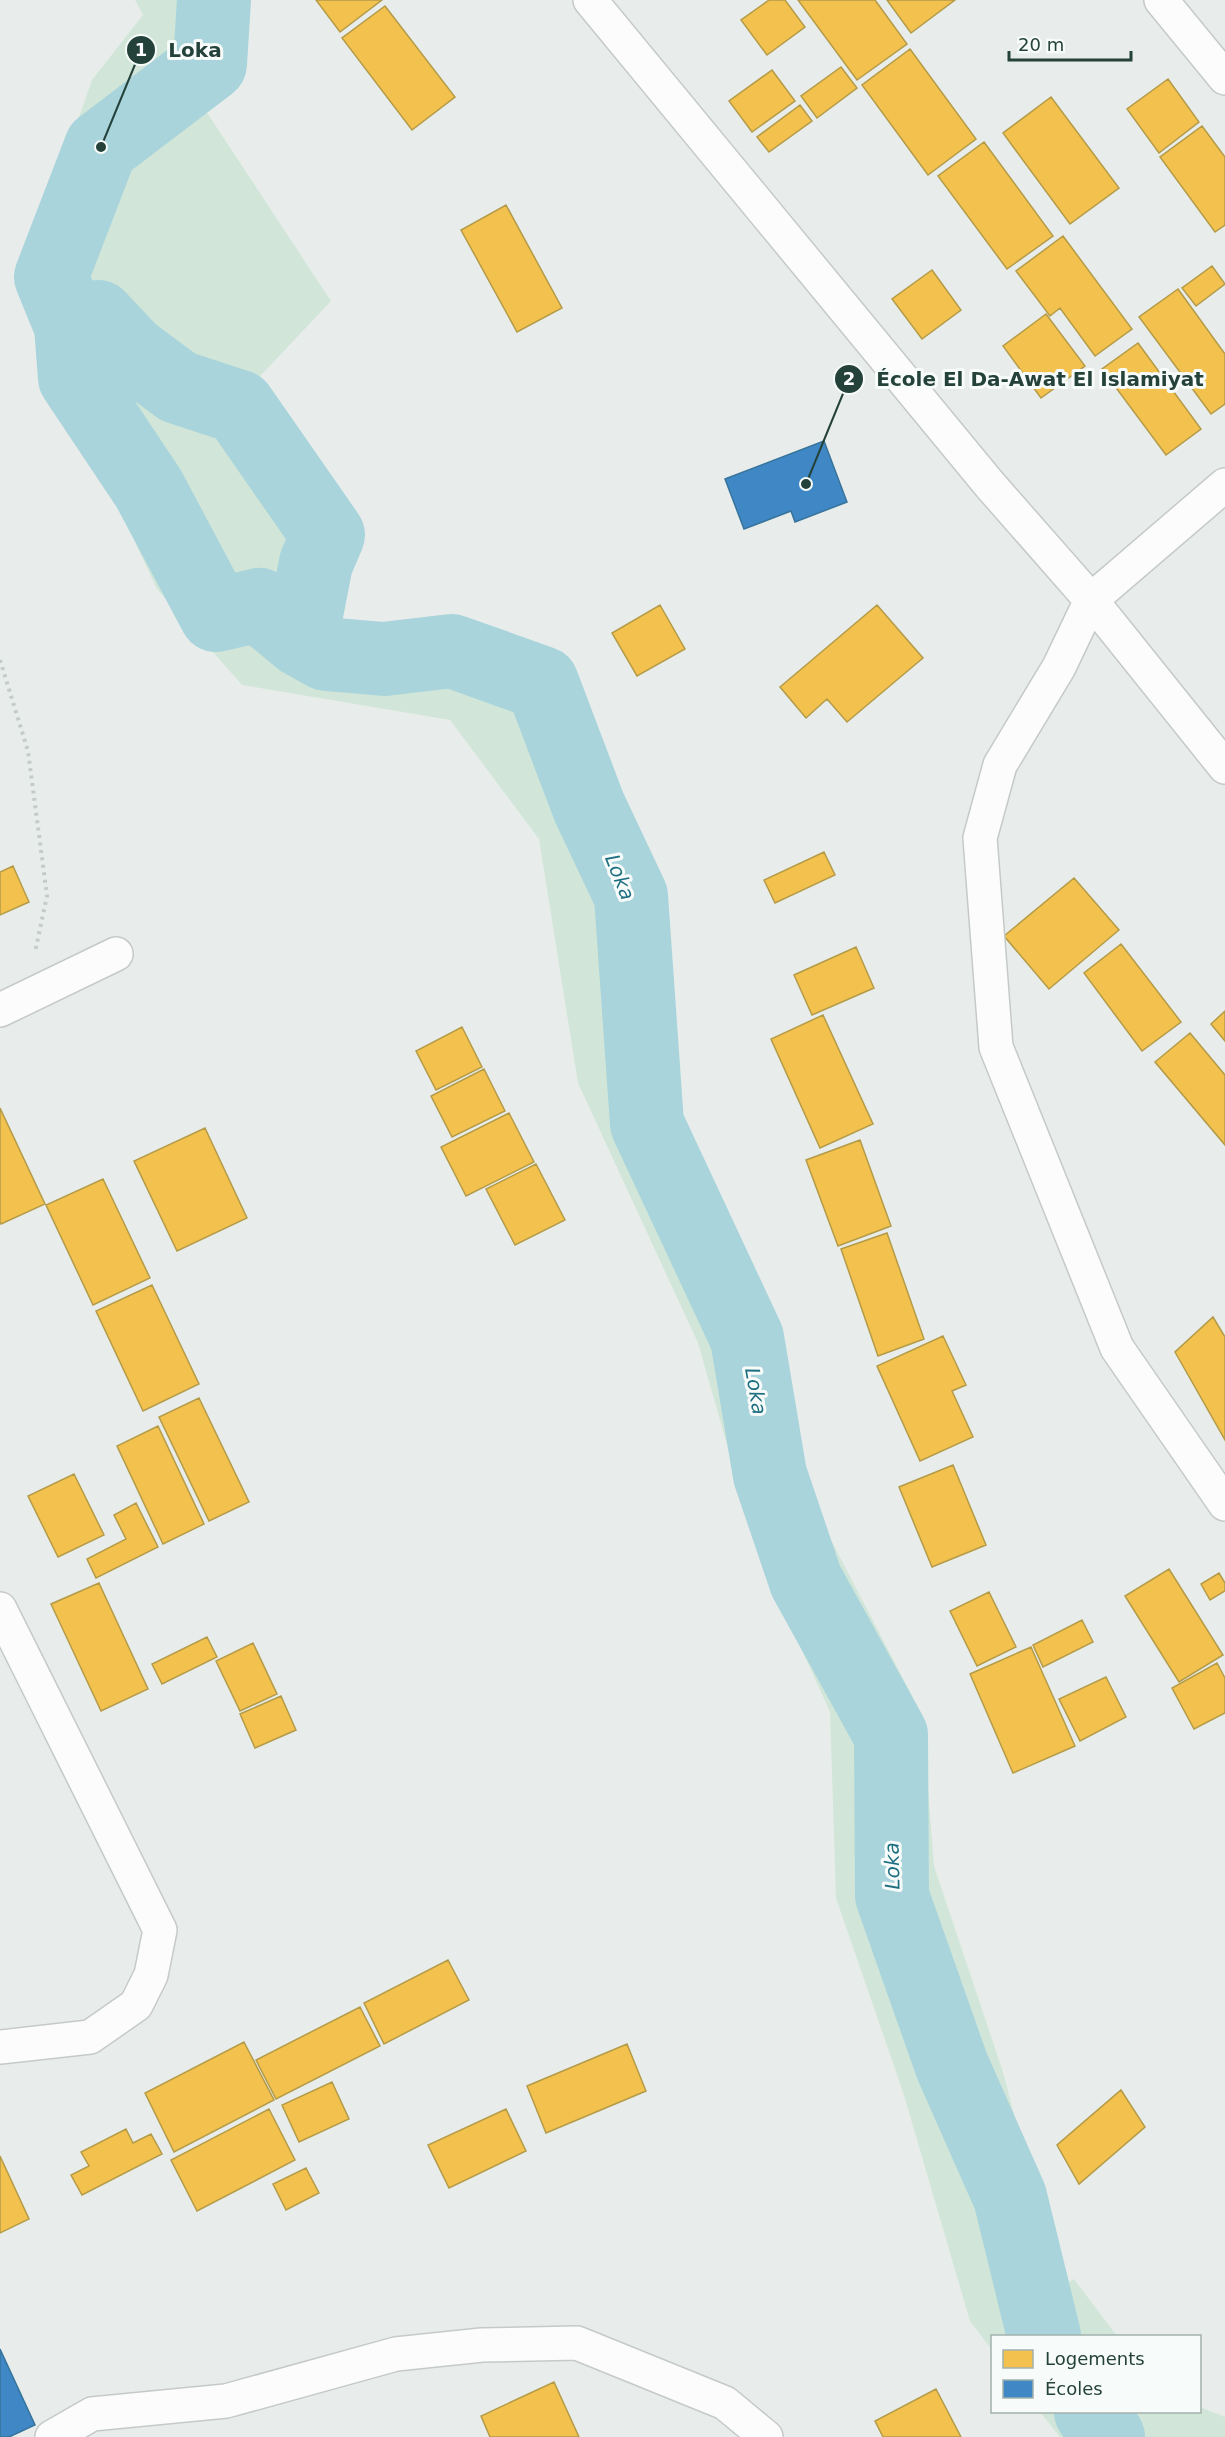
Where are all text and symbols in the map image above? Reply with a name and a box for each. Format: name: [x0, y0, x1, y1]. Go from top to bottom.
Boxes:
scale bar: [1009, 24, 1130, 62]
callout: Loka: [126, 31, 234, 69]
text: 20 m: [1018, 34, 1064, 55]
text: Loka: [168, 38, 222, 62]
text: 1: [135, 39, 147, 60]
callout: École El Da-Awat El Islamiyat: [834, 360, 1216, 398]
text: École El Da-Awat El Islamiyat: [876, 367, 1204, 391]
text: 2: [843, 368, 855, 389]
water label: Loka: [600, 851, 640, 903]
water label: Loka: [740, 1366, 772, 1416]
water label: Loka: [880, 1842, 904, 1890]
legend: [991, 2335, 1201, 2413]
text: Logements: [1045, 2348, 1145, 2369]
text: Écoles: [1045, 2378, 1103, 2399]

